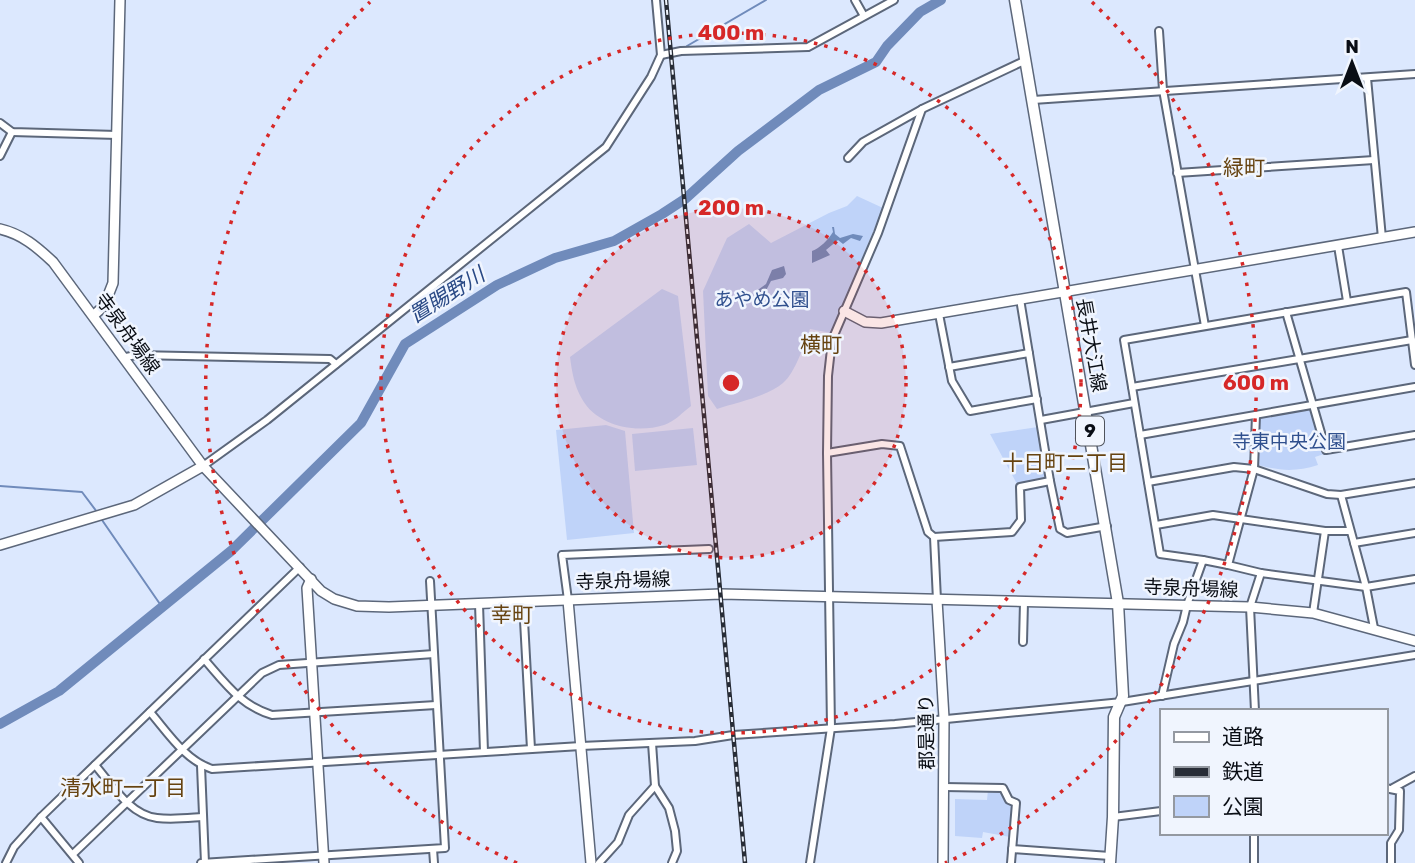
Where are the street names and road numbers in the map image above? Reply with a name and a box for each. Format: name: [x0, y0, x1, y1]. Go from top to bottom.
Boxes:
street label: 寺泉舟場線: [90, 288, 165, 378]
street label: 長井大江線: [1072, 296, 1111, 394]
road number: 9: [1076, 416, 1104, 446]
street label: 寺泉舟場線: [575, 567, 671, 594]
street label: 寺泉舟場線: [1143, 575, 1239, 602]
street label: 郡是通り: [914, 694, 939, 770]

